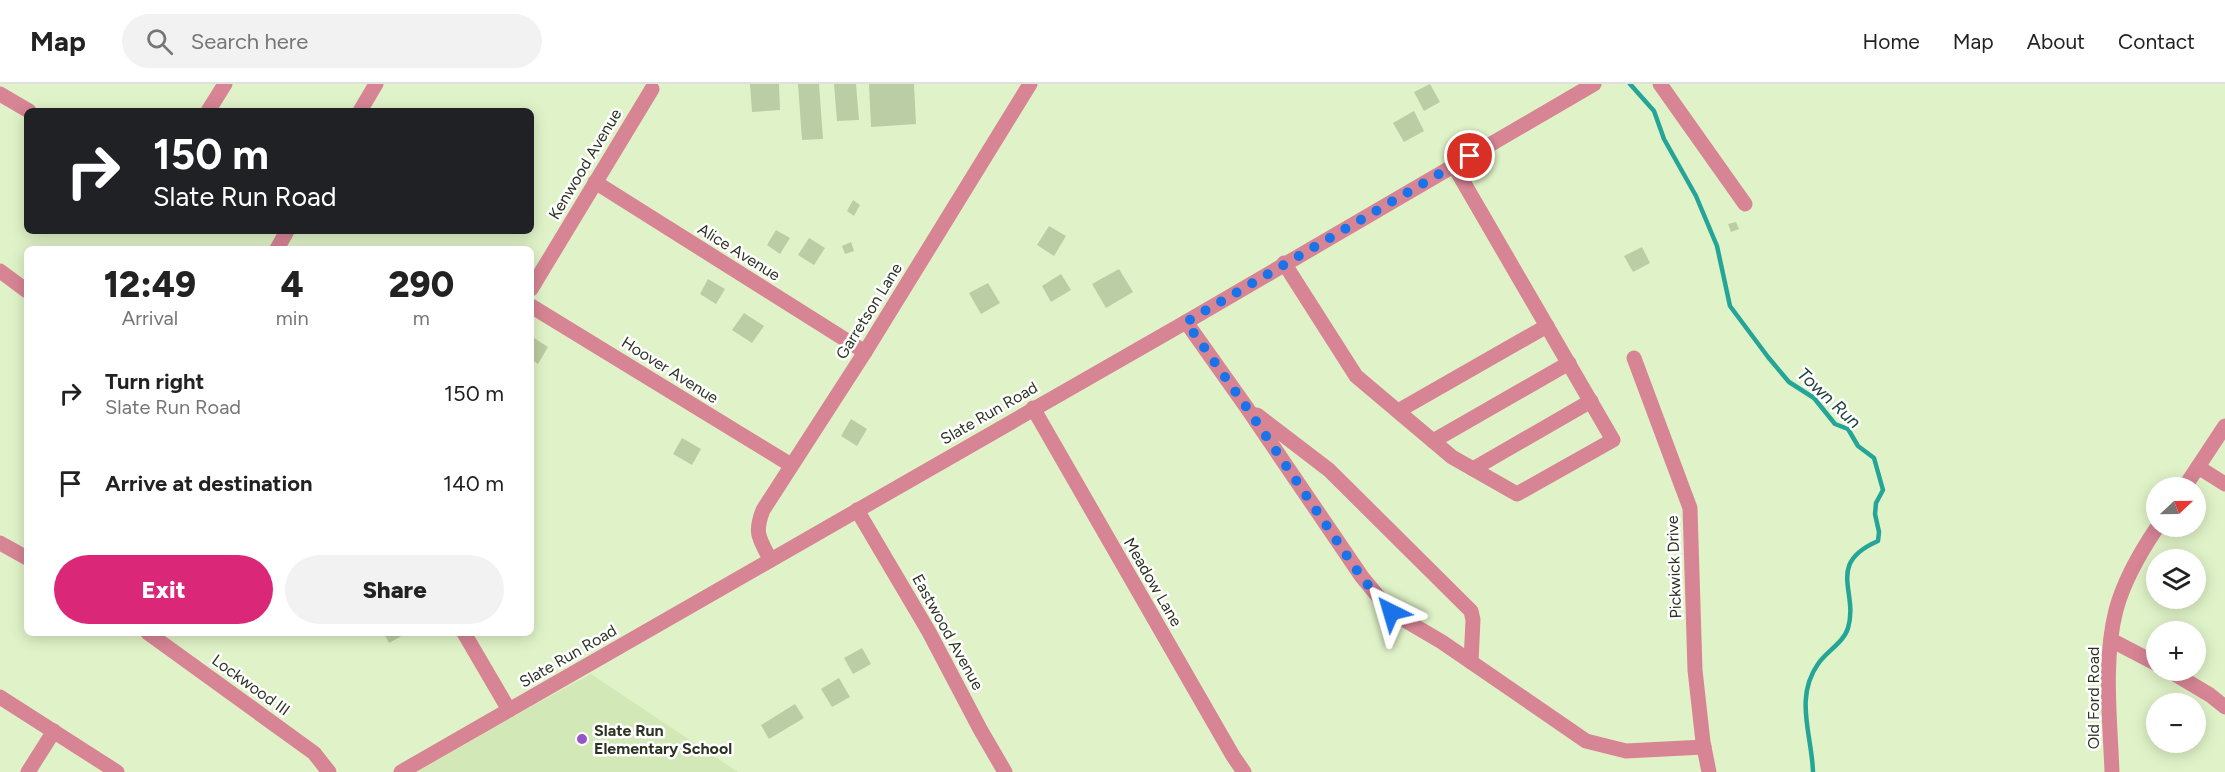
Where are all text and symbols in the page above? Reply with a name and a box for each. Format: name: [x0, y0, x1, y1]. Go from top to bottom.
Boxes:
search box: [122, 14, 542, 68]
text: Map: [30, 24, 86, 58]
icon: search: [143, 25, 176, 58]
text: Search here: [191, 28, 308, 55]
text: Home: [1863, 29, 1920, 54]
text: Map: [1953, 29, 1994, 54]
text: About: [2027, 29, 2085, 54]
text: Contact: [2118, 29, 2195, 54]
street label: Kenwood Avenue: [545, 105, 626, 223]
text: 150 m: [153, 129, 269, 180]
pin: [1444, 130, 1495, 181]
icon: right: [54, 132, 132, 210]
icon: arrive: [1453, 139, 1486, 172]
text: Slate Run Road: [153, 180, 337, 213]
street label: Alice Avenue: [694, 219, 784, 285]
street label: Garretson Lane: [832, 259, 906, 363]
text: 12:49: [104, 263, 196, 306]
text: 4: [281, 263, 304, 306]
text: 290: [388, 263, 454, 306]
text: Arrival: [122, 306, 178, 330]
text: min: [276, 306, 309, 330]
text: m: [413, 306, 430, 330]
street label: Hoover Avenue: [618, 333, 722, 408]
water label: Town Run: [1793, 363, 1865, 433]
text: Turn right: [105, 368, 204, 395]
icon: right: [54, 377, 87, 410]
street label: Slate Run Road: [937, 378, 1041, 448]
text: 150 m: [444, 380, 504, 407]
text: Slate Run Road: [105, 395, 241, 419]
icon: arrive: [54, 467, 87, 500]
text: Arrive at destination: [105, 470, 313, 497]
text: 140 m: [443, 470, 504, 497]
north arrow: [2146, 477, 2206, 537]
map controls: [2146, 477, 2206, 753]
street label: Pickwick Drive: [1663, 515, 1685, 619]
street label: Meadow Lane: [1120, 534, 1186, 630]
button: layers: [2146, 549, 2206, 609]
button: Exit: [54, 555, 273, 624]
button: Share: [285, 555, 504, 624]
street label: Eastwood Avenue: [908, 571, 988, 693]
position arrow: [1359, 580, 1423, 644]
street label: Slate Run Road: [516, 621, 620, 691]
button: +: [2146, 621, 2206, 681]
street label: Old Ford Road: [2084, 647, 2103, 749]
street label: Lockwood III: [208, 650, 294, 720]
button: −: [2146, 693, 2206, 753]
place label: Slate Run Elementary School: [594, 721, 732, 758]
marker: Slate Run Elementary School: [575, 732, 589, 746]

